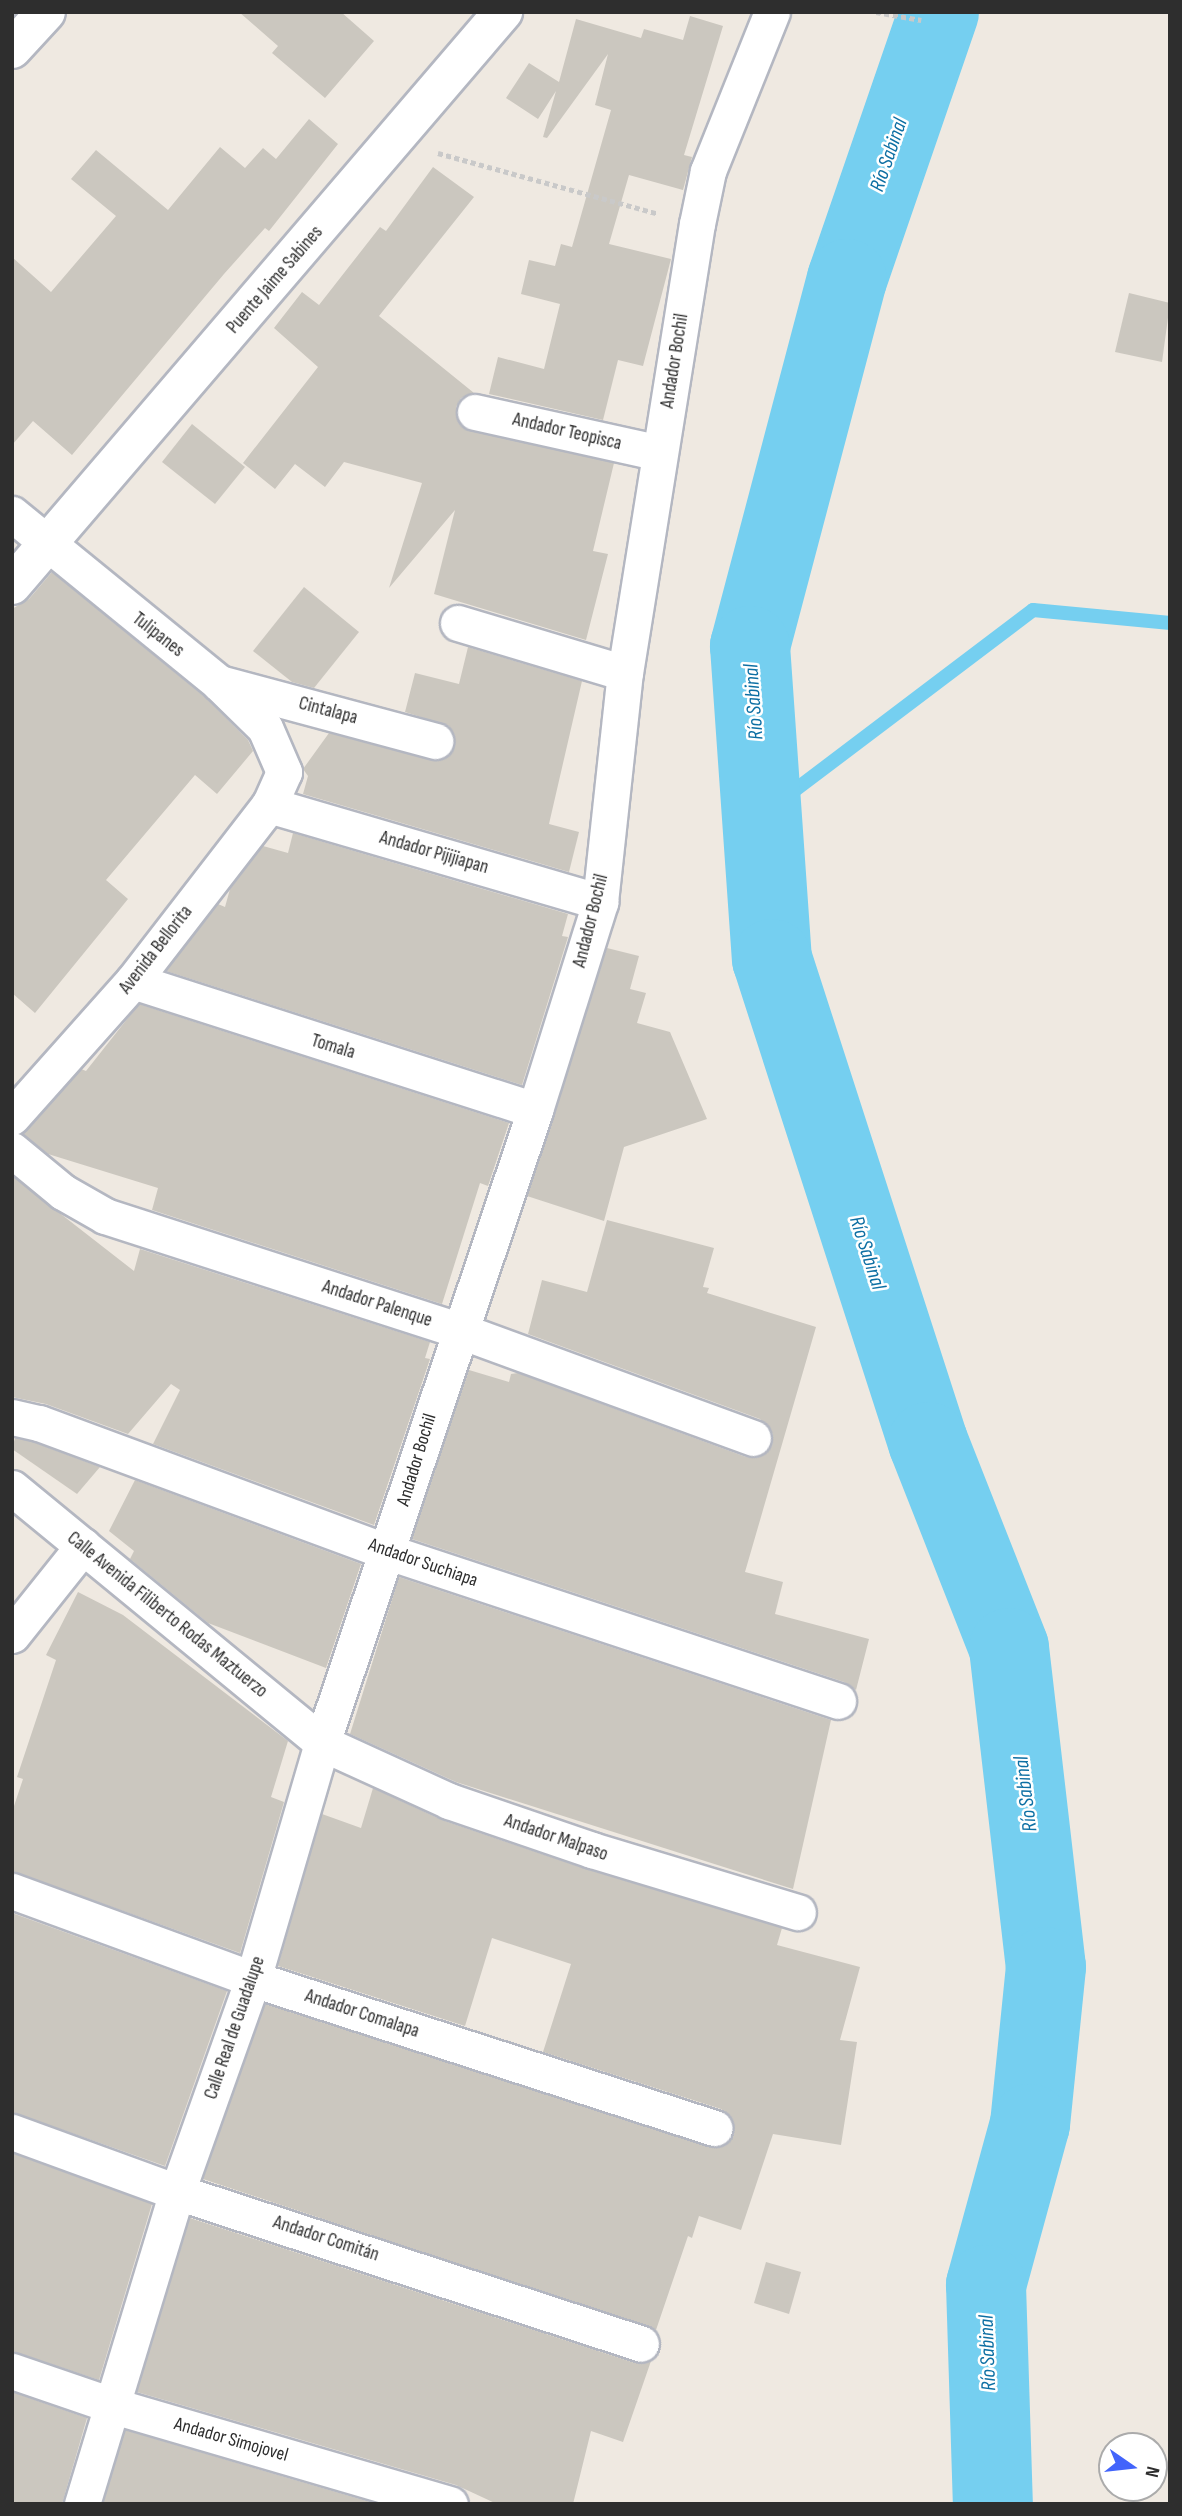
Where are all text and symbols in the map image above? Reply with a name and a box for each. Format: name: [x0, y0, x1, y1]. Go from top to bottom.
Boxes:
water label: Río Sabinal: [865, 115, 913, 195]
street label: Puente Jaime Sabines: [222, 221, 328, 339]
street label: Andador Bochil: [656, 312, 694, 410]
street label: Andador Teopisca: [510, 408, 624, 456]
street label: Tulipanes: [128, 608, 188, 662]
water label: Río Sabinal: [739, 663, 769, 741]
street label: Cintalapa: [296, 692, 360, 730]
street label: Andador Pijijiapan: [377, 827, 491, 879]
street label: Andador Bochil: [568, 872, 614, 970]
street label: Avenida Bellorita: [114, 901, 198, 999]
street label: Tomala: [308, 1030, 358, 1064]
water label: Río Sabinal: [843, 1213, 891, 1293]
street label: Andador Palenque: [319, 1276, 435, 1332]
street label: Andador Bochil: [392, 1411, 442, 1509]
street label: Calle Avenida Filiberto Rodas Maztuerzo: [62, 1527, 272, 1703]
street label: Andador Suchiapa: [365, 1534, 481, 1592]
water label: Río Sabinal: [1009, 1755, 1043, 1833]
street label: Andador Malpaso: [501, 1810, 611, 1866]
street label: Calle Real de Guadalupe: [200, 1954, 270, 2102]
street label: Andador Comalapa: [302, 1985, 422, 2043]
street label: Andador Comitán: [270, 2211, 382, 2267]
water label: Río Sabinal: [974, 2315, 1002, 2391]
street label: Andador Simojovel: [171, 2413, 291, 2467]
north arrow: [1098, 2432, 1168, 2502]
text: N: [1140, 2464, 1164, 2479]

